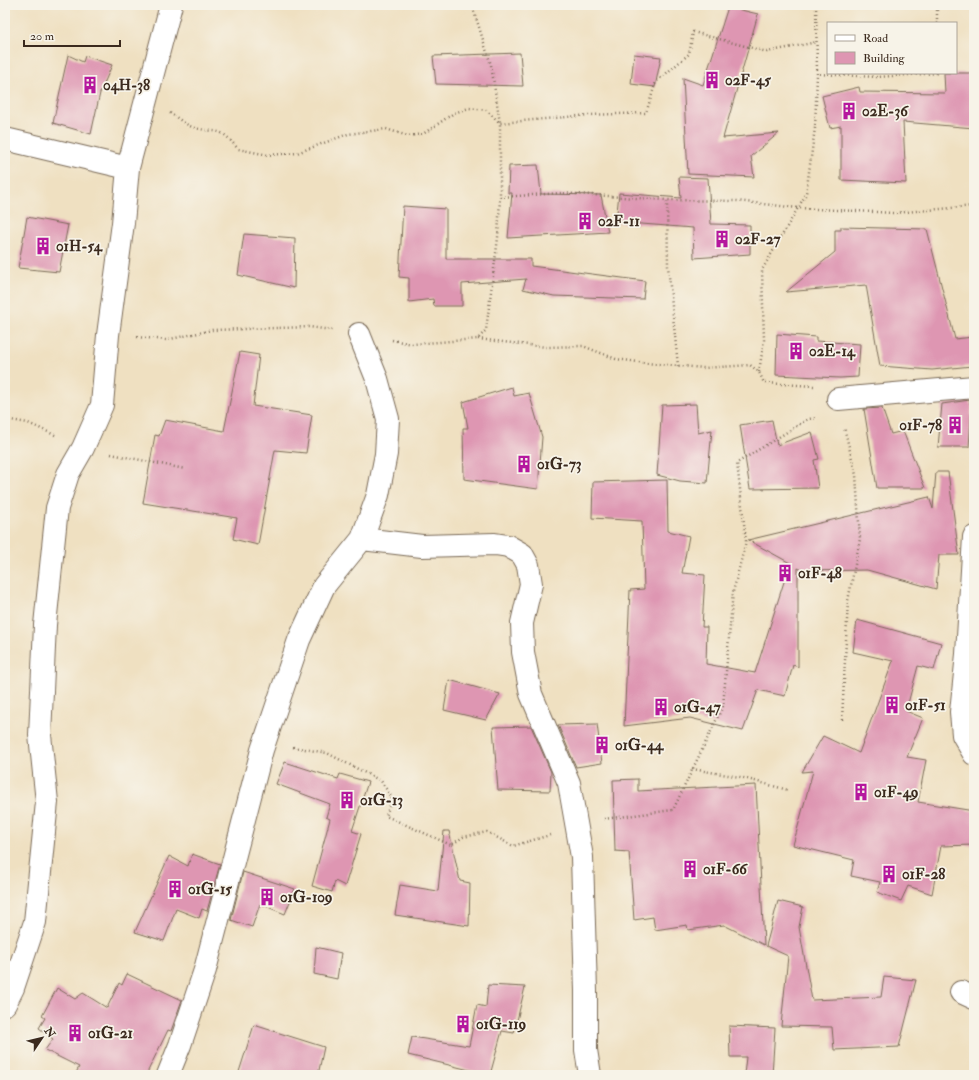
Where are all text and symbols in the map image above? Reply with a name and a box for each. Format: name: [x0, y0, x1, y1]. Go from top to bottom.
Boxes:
scale bar: [24, 22, 120, 48]
legend: [827, 22, 957, 74]
text: 20 m: [30, 29, 55, 44]
text: Road: [863, 31, 888, 46]
text: Building: [863, 51, 906, 66]
building icon: 02F-45: [702, 70, 722, 90]
place label: 02F-45: [725, 71, 771, 90]
building icon: 04H-38: [80, 75, 100, 95]
place label: 04H-38: [103, 76, 150, 95]
building icon: 02E-36: [839, 101, 859, 121]
place label: 02E-36: [862, 102, 909, 121]
building icon: 02F-11: [575, 211, 595, 231]
place label: 02F-11: [598, 212, 640, 231]
building icon: 02F-27: [712, 229, 732, 249]
place label: 02F-27: [735, 230, 781, 249]
building icon: 01H-54: [33, 236, 53, 256]
place label: 01H-54: [56, 237, 103, 256]
building icon: 02E-14: [786, 341, 806, 361]
place label: 02E-14: [809, 342, 856, 361]
building icon: 01F-78: [945, 415, 965, 435]
place label: 01F-78: [899, 416, 942, 435]
building icon: 01G-73: [514, 454, 534, 474]
place label: 01G-73: [537, 455, 582, 474]
building icon: 01F-48: [775, 563, 795, 583]
place label: 01F-48: [798, 564, 842, 583]
building icon: 01F-51: [882, 695, 902, 715]
place label: 01F-51: [905, 696, 946, 715]
building icon: 01G-47: [651, 697, 671, 717]
place label: 01G-47: [674, 698, 721, 717]
building icon: 01G-44: [592, 735, 612, 755]
place label: 01G-44: [615, 736, 664, 755]
building icon: 01F-49: [851, 782, 871, 802]
place label: 01F-49: [874, 783, 919, 802]
building icon: 01G-13: [337, 790, 357, 810]
place label: 01G-13: [360, 791, 403, 810]
building icon: 01F-66: [680, 859, 700, 879]
place label: 01F-66: [703, 860, 748, 879]
building icon: 01F-28: [879, 864, 899, 884]
place label: 01F-28: [902, 865, 945, 884]
building icon: 01G-15: [165, 879, 185, 899]
place label: 01G-15: [188, 880, 232, 899]
building icon: 01G-109: [257, 887, 277, 907]
place label: 01G-109: [280, 888, 333, 907]
building icon: 01G-119: [453, 1014, 473, 1034]
place label: 01G-119: [476, 1015, 527, 1034]
north arrow: [22, 1018, 62, 1058]
building icon: 01G-21: [65, 1023, 85, 1043]
text: N: [41, 1024, 59, 1041]
place label: 01G-21: [88, 1024, 133, 1043]

